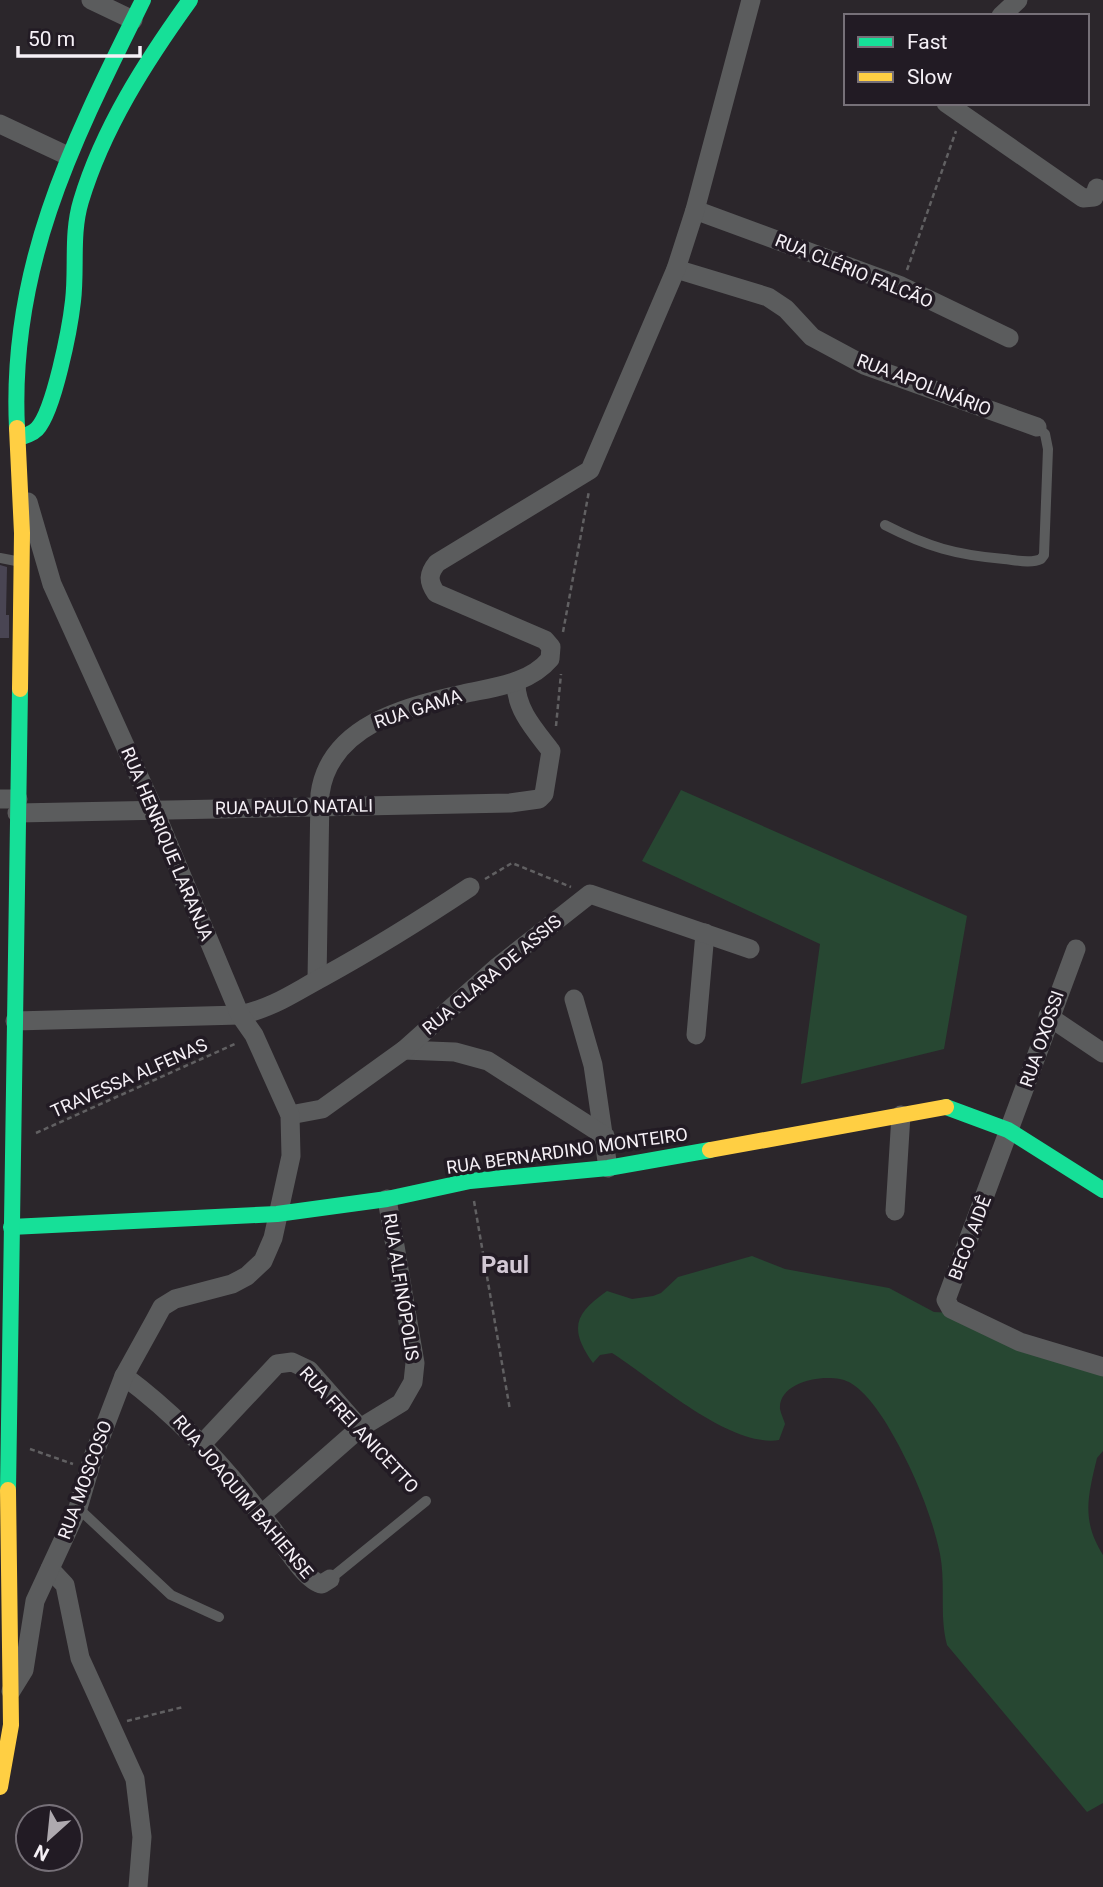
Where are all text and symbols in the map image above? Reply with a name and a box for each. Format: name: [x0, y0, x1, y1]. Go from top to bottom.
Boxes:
scale bar: [18, 14, 140, 58]
legend: [844, 14, 1089, 105]
text: 50 m: [28, 27, 75, 51]
text: Fast: [907, 30, 948, 54]
text: Slow: [907, 65, 953, 89]
street label: RUA CLÉRIO FALCÃO: [772, 229, 936, 312]
street label: RUA APOLINÁRIO: [854, 349, 994, 420]
street label: RUA GAMA: [372, 684, 464, 732]
street label: RUA HENRIQUE LARANJA: [117, 744, 218, 944]
street label: RUA PAULO NATALI: [215, 795, 373, 818]
street label: RUA CLARA DE ASSIS: [418, 910, 566, 1039]
street label: RUA OXOSSI: [1015, 988, 1068, 1090]
street label: TRAVESSA ALFENAS: [47, 1033, 211, 1122]
street label: RUA BERNARDINO MONTEIRO: [445, 1123, 689, 1178]
street label: BECO AIDÊ: [944, 1193, 995, 1283]
street label: RUA ALFINÓPOLIS: [379, 1212, 424, 1363]
district label: Paul: [481, 1251, 529, 1279]
street label: RUA FREI ANICETTO: [295, 1362, 423, 1497]
street label: RUA JOAQUIM BAHIENSE: [169, 1411, 318, 1582]
street label: RUA MOSCOSO: [53, 1418, 116, 1542]
north arrow: [14, 1803, 84, 1873]
text: N: [30, 1839, 53, 1866]

